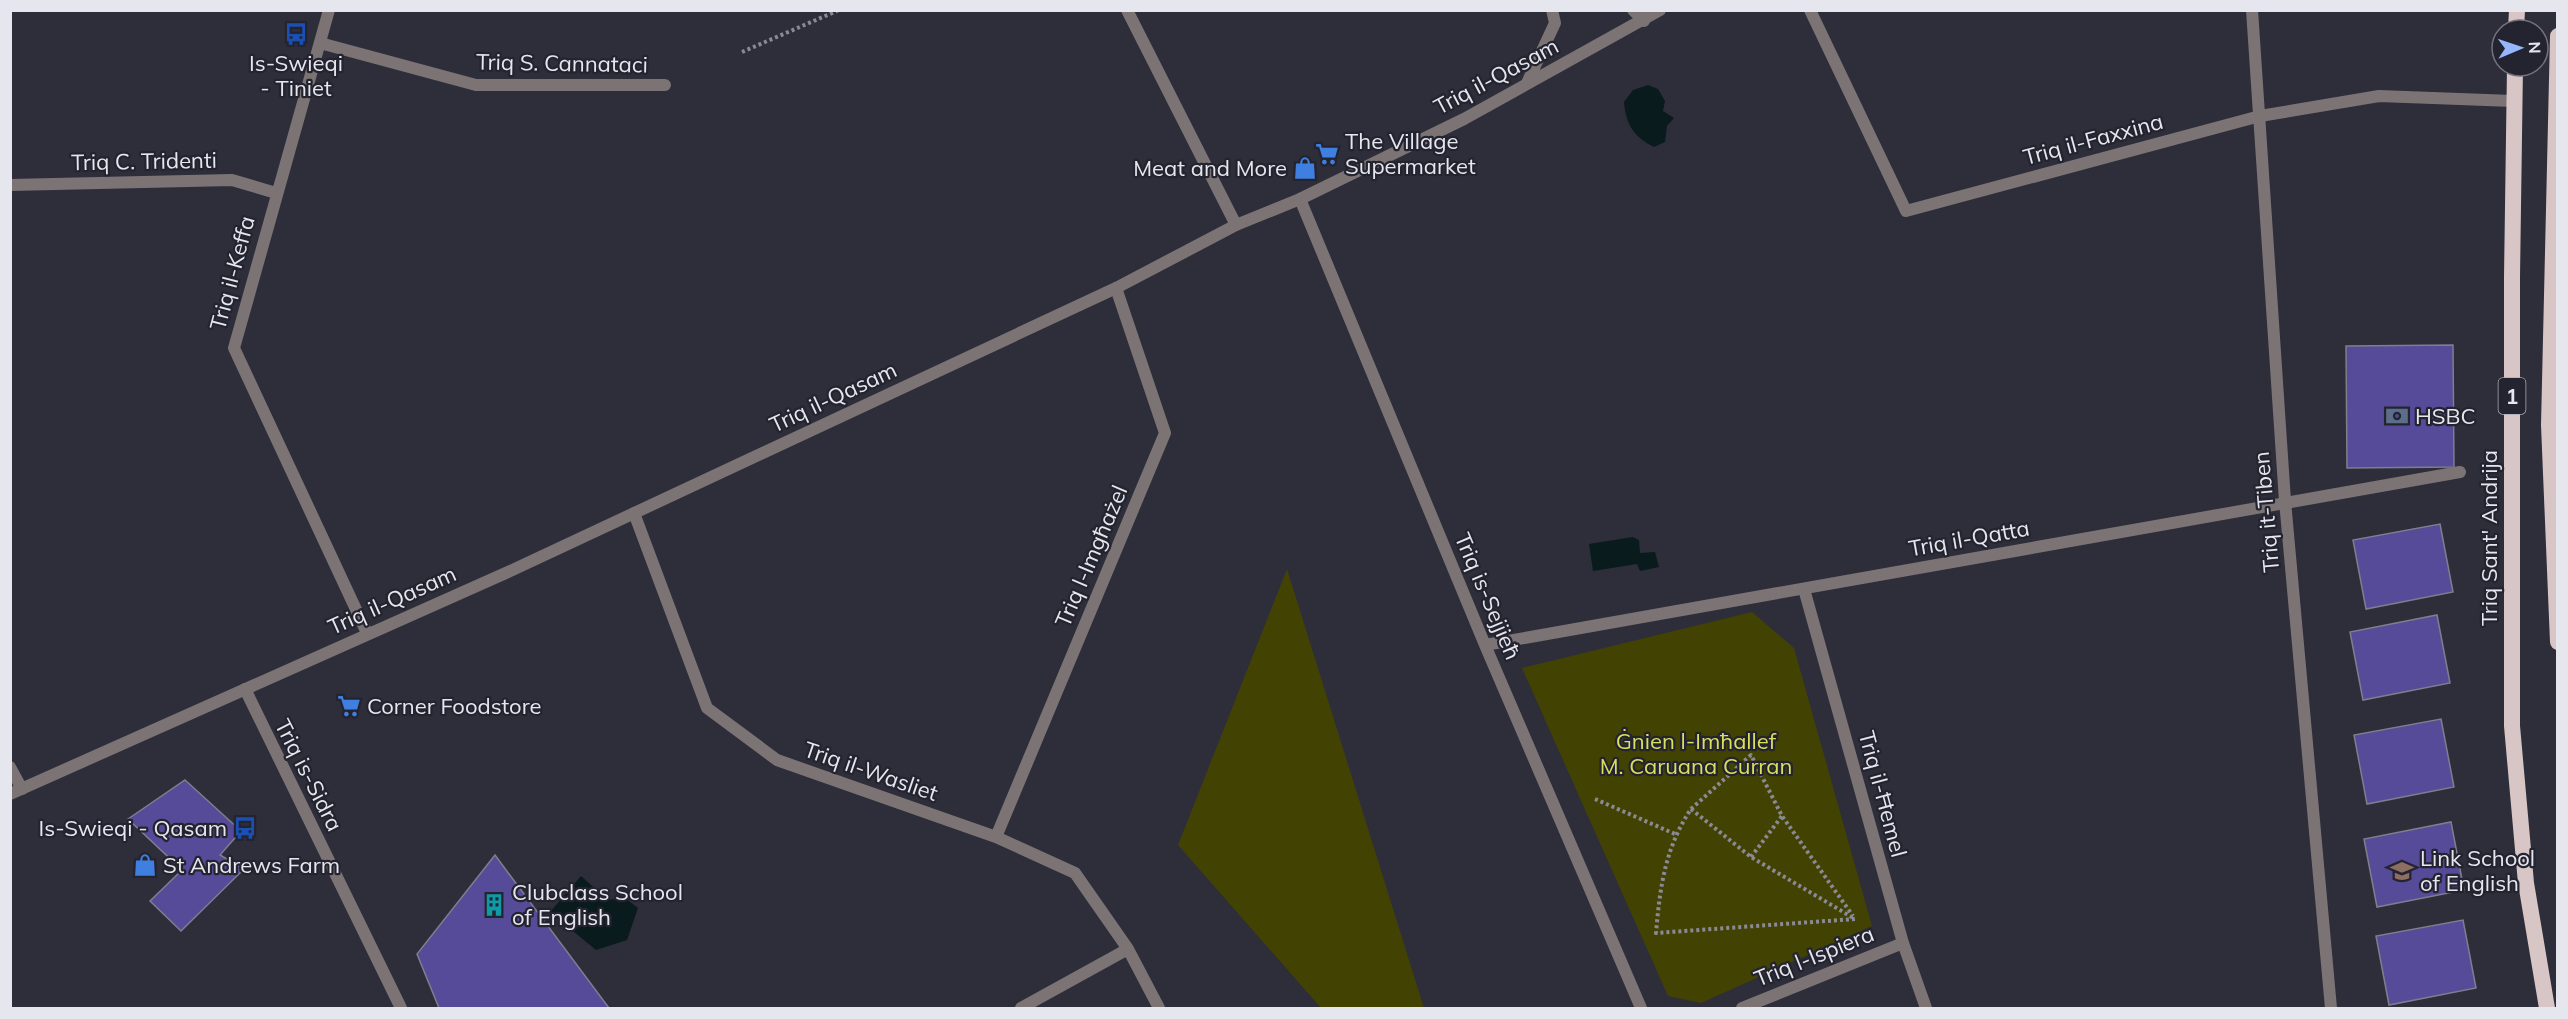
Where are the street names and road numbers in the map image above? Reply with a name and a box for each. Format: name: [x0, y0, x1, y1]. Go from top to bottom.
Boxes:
street label: Triq il-Qasam: [1429, 31, 1563, 121]
street label: Triq S. Cannataci: [476, 48, 648, 78]
street label: Triq il-Faxxina: [2020, 107, 2166, 171]
street label: Triq C. Tridenti: [71, 146, 217, 176]
street label: Triq il-Keffa: [203, 213, 261, 333]
street label: Triq il-Qasam: [765, 355, 901, 439]
road number: 1: [2498, 378, 2526, 414]
street label: Triq it-Tiben: [2247, 450, 2285, 574]
street label: Triq Sant' Andrija: [2475, 450, 2503, 626]
street label: Triq l-Imgħażel: [1049, 481, 1133, 631]
street label: Triq il-Qatta: [1906, 514, 2032, 562]
street label: Triq is-Sejjieħ: [1449, 528, 1527, 664]
street label: Triq il-Qasam: [324, 559, 460, 641]
street label: Triq is-Sidra: [269, 714, 349, 836]
street label: Triq il-Ħemel: [1853, 728, 1913, 860]
street label: Triq il-Wasliet: [800, 735, 942, 807]
street label: Triq l-Ispiera: [1750, 919, 1878, 993]

